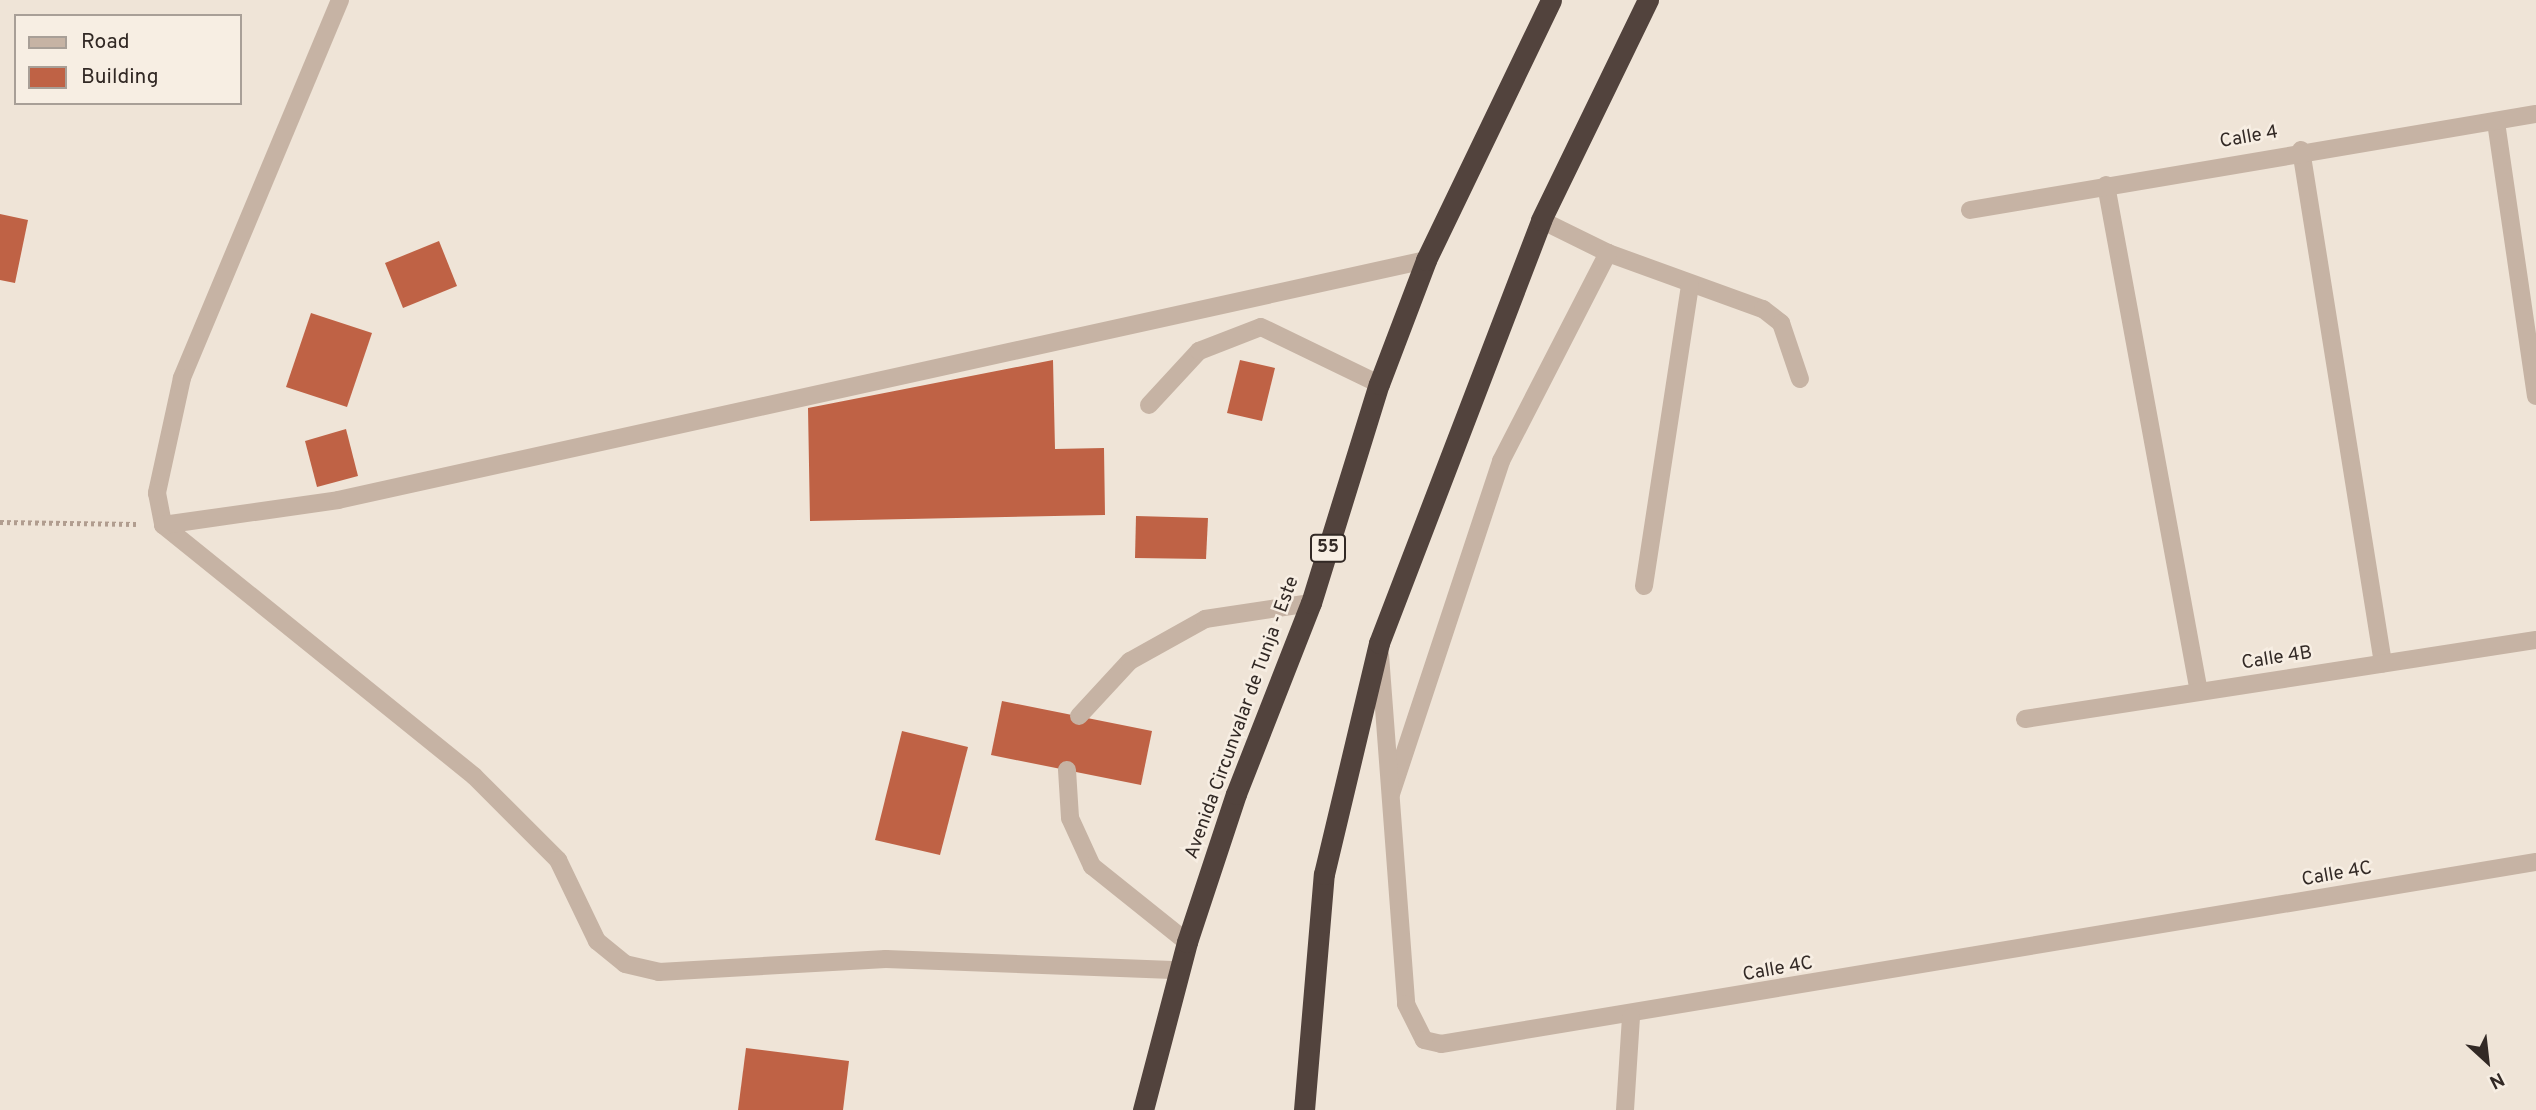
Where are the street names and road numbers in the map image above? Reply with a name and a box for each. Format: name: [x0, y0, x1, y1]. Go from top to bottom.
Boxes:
street label: Calle 4: [2218, 122, 2280, 154]
road number: 55: [1309, 534, 1347, 562]
street label: Avenida Circunvalar de Tunja - Este: [1181, 573, 1305, 863]
street label: Calle 4B: [2240, 642, 2314, 676]
street label: Calle 4C: [2300, 858, 2374, 892]
street label: Calle 4C: [1741, 953, 1815, 987]

